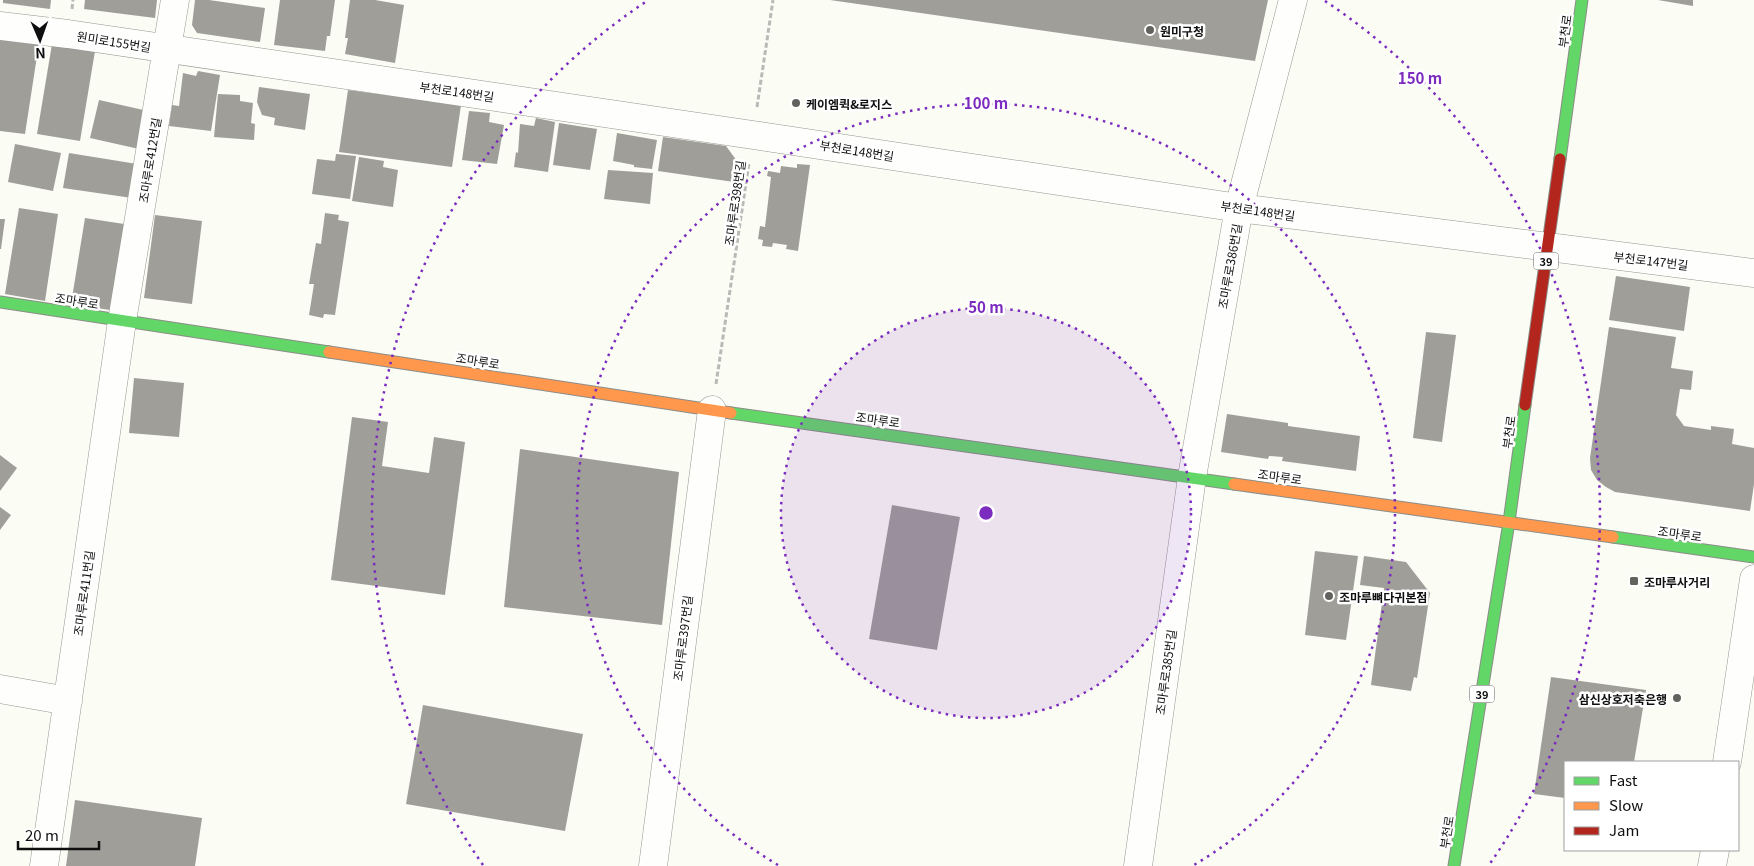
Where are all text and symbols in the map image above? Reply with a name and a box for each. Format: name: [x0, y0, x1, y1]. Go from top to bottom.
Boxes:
street label: 부천로: [1553, 13, 1575, 49]
north arrow: [15, 15, 65, 65]
place label: 원미구청: [1160, 22, 1204, 39]
marker: 원미구청: [1144, 24, 1156, 36]
street label: 원미로155번길: [76, 27, 152, 55]
text: N: [35, 44, 46, 64]
text: 150 m: [1398, 67, 1442, 88]
street label: 부천로148번길: [419, 77, 495, 105]
text: 100 m: [964, 92, 1008, 113]
place label: 케이엠퀵&로지스: [806, 95, 892, 112]
marker: 케이엠퀵&로지스: [790, 97, 802, 109]
street label: 조마루로412번길: [134, 116, 164, 204]
street label: 부천로148번길: [819, 136, 895, 164]
street label: 조마루로398번길: [720, 159, 748, 247]
street label: 부천로148번길: [1220, 196, 1296, 224]
street label: 조마루로386번길: [1213, 222, 1245, 310]
street label: 부천로147번길: [1613, 247, 1689, 273]
road number: 39: [1534, 252, 1558, 270]
street label: 조마루로: [54, 288, 100, 312]
text: 50 m: [968, 296, 1004, 317]
street label: 조마루로: [455, 348, 501, 372]
street label: 조마루로: [855, 408, 901, 430]
street label: 부천로: [1497, 414, 1519, 450]
street label: 조마루로: [1257, 465, 1303, 487]
centre of rings: [977, 504, 995, 522]
street label: 조마루로: [1657, 522, 1703, 544]
street label: 조마루로411번길: [69, 549, 97, 637]
place label: 조마루사거리: [1644, 573, 1710, 590]
marker: 조마루사거리: [1628, 575, 1640, 587]
place label: 조마루뼈다귀본점: [1339, 588, 1427, 605]
marker: 조마루뼈다귀본점: [1323, 590, 1335, 602]
street label: 조마루로397번길: [668, 594, 696, 682]
street label: 조마루로385번길: [1151, 628, 1179, 716]
road number: 39: [1470, 686, 1494, 702]
place label: 삼신상호저축은행: [1579, 690, 1667, 707]
marker: 삼신상호저축은행: [1671, 692, 1683, 704]
legend: [1564, 761, 1739, 851]
text: Fast: [1609, 769, 1638, 790]
text: Slow: [1609, 794, 1643, 815]
street label: 부천로: [1435, 814, 1457, 850]
scale bar: [18, 818, 99, 850]
text: Jam: [1609, 819, 1639, 840]
text: 20 m: [25, 824, 59, 845]

